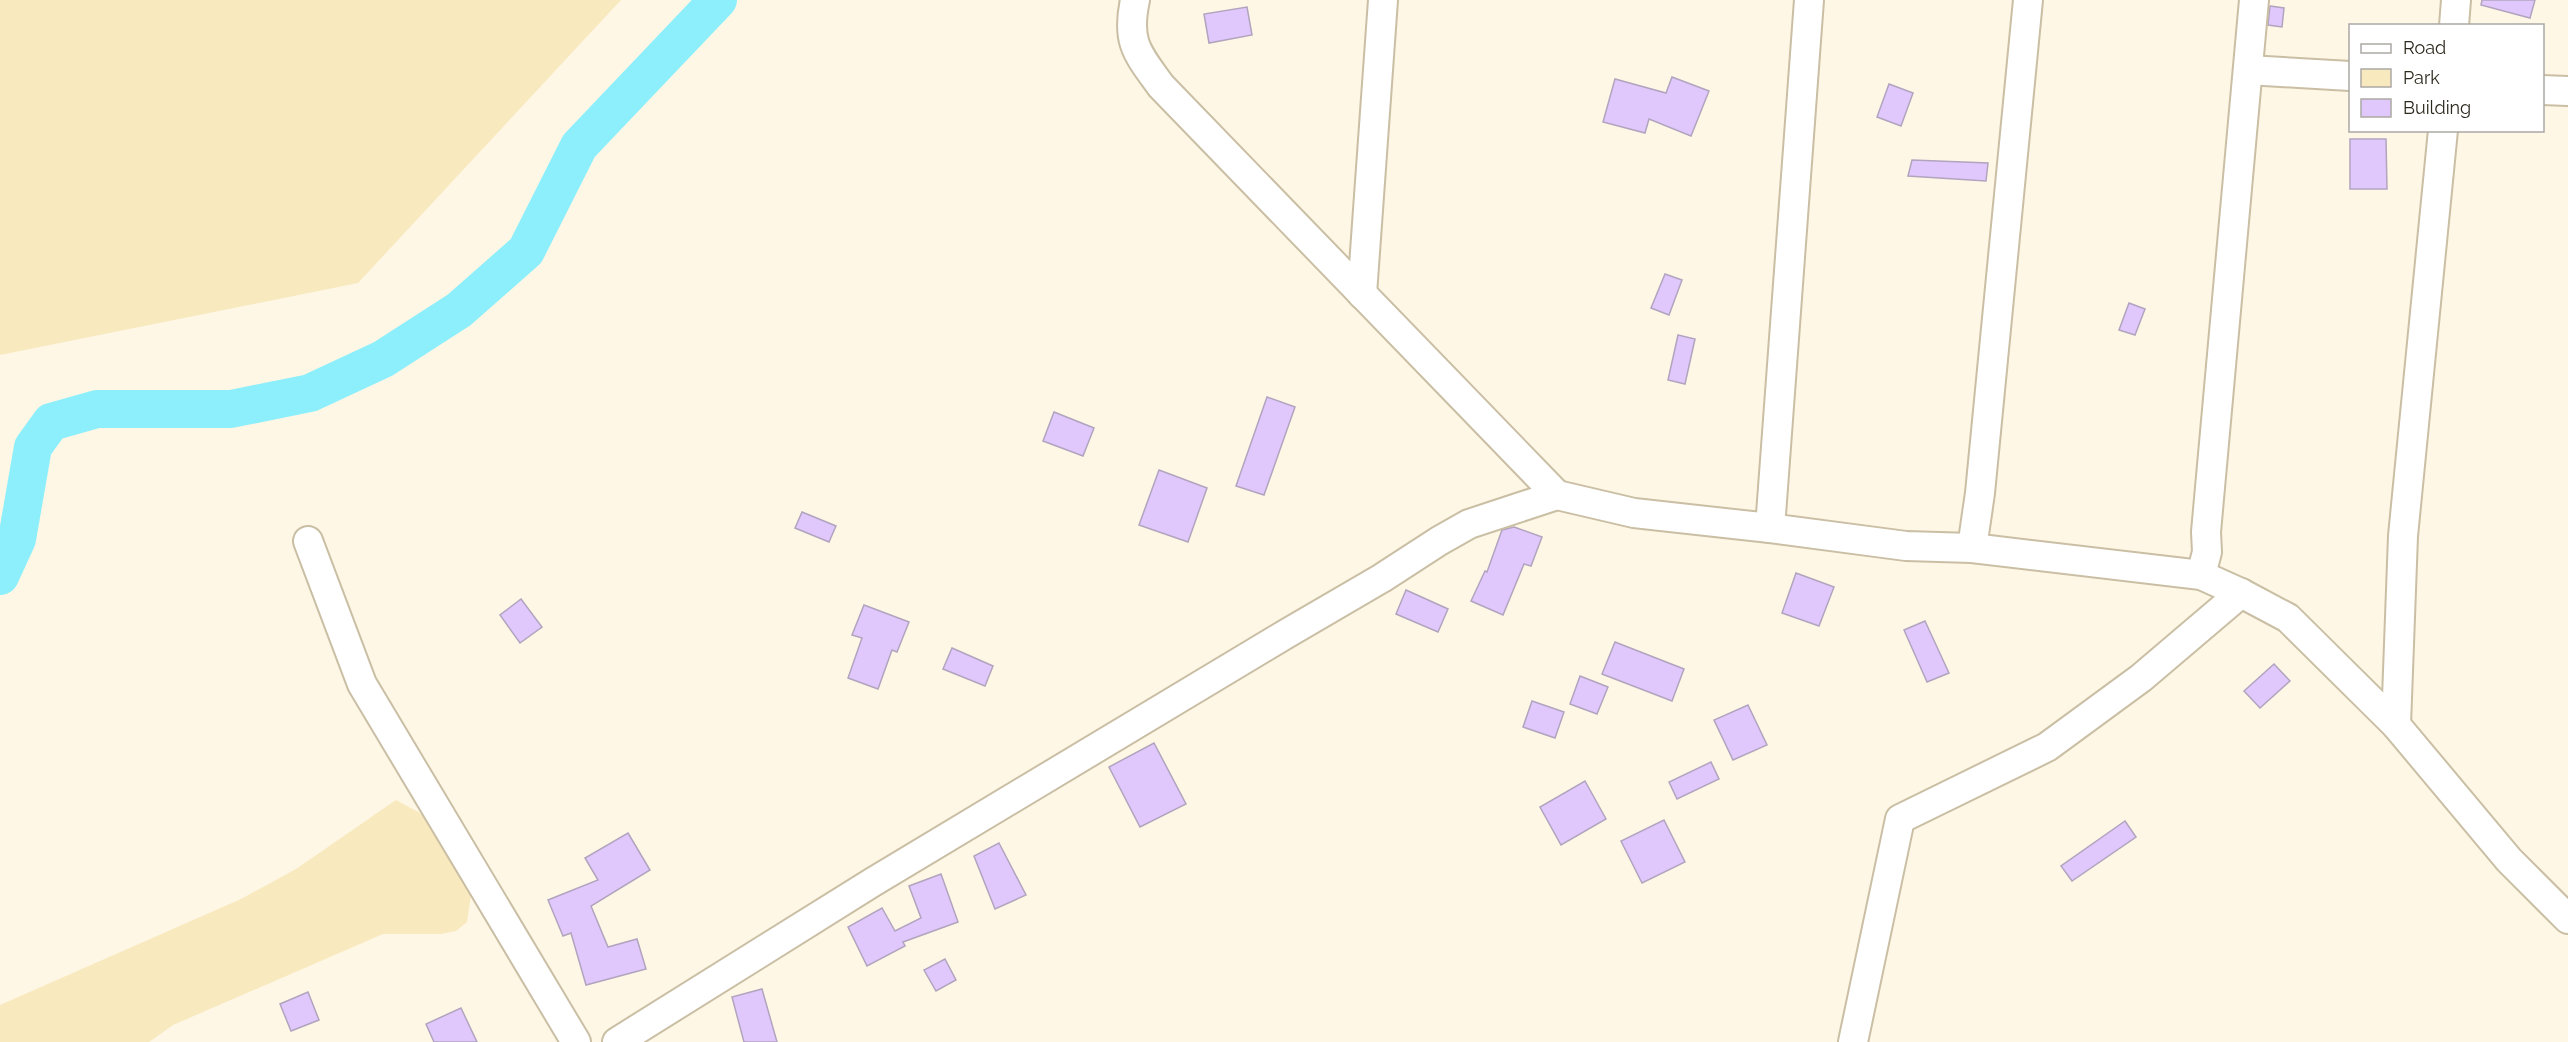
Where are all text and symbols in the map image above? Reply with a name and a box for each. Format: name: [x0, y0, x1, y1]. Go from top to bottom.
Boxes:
legend: [2349, 24, 2544, 132]
text: Road: [2403, 37, 2446, 58]
text: Park: [2403, 67, 2440, 88]
text: Building: [2403, 97, 2471, 118]

